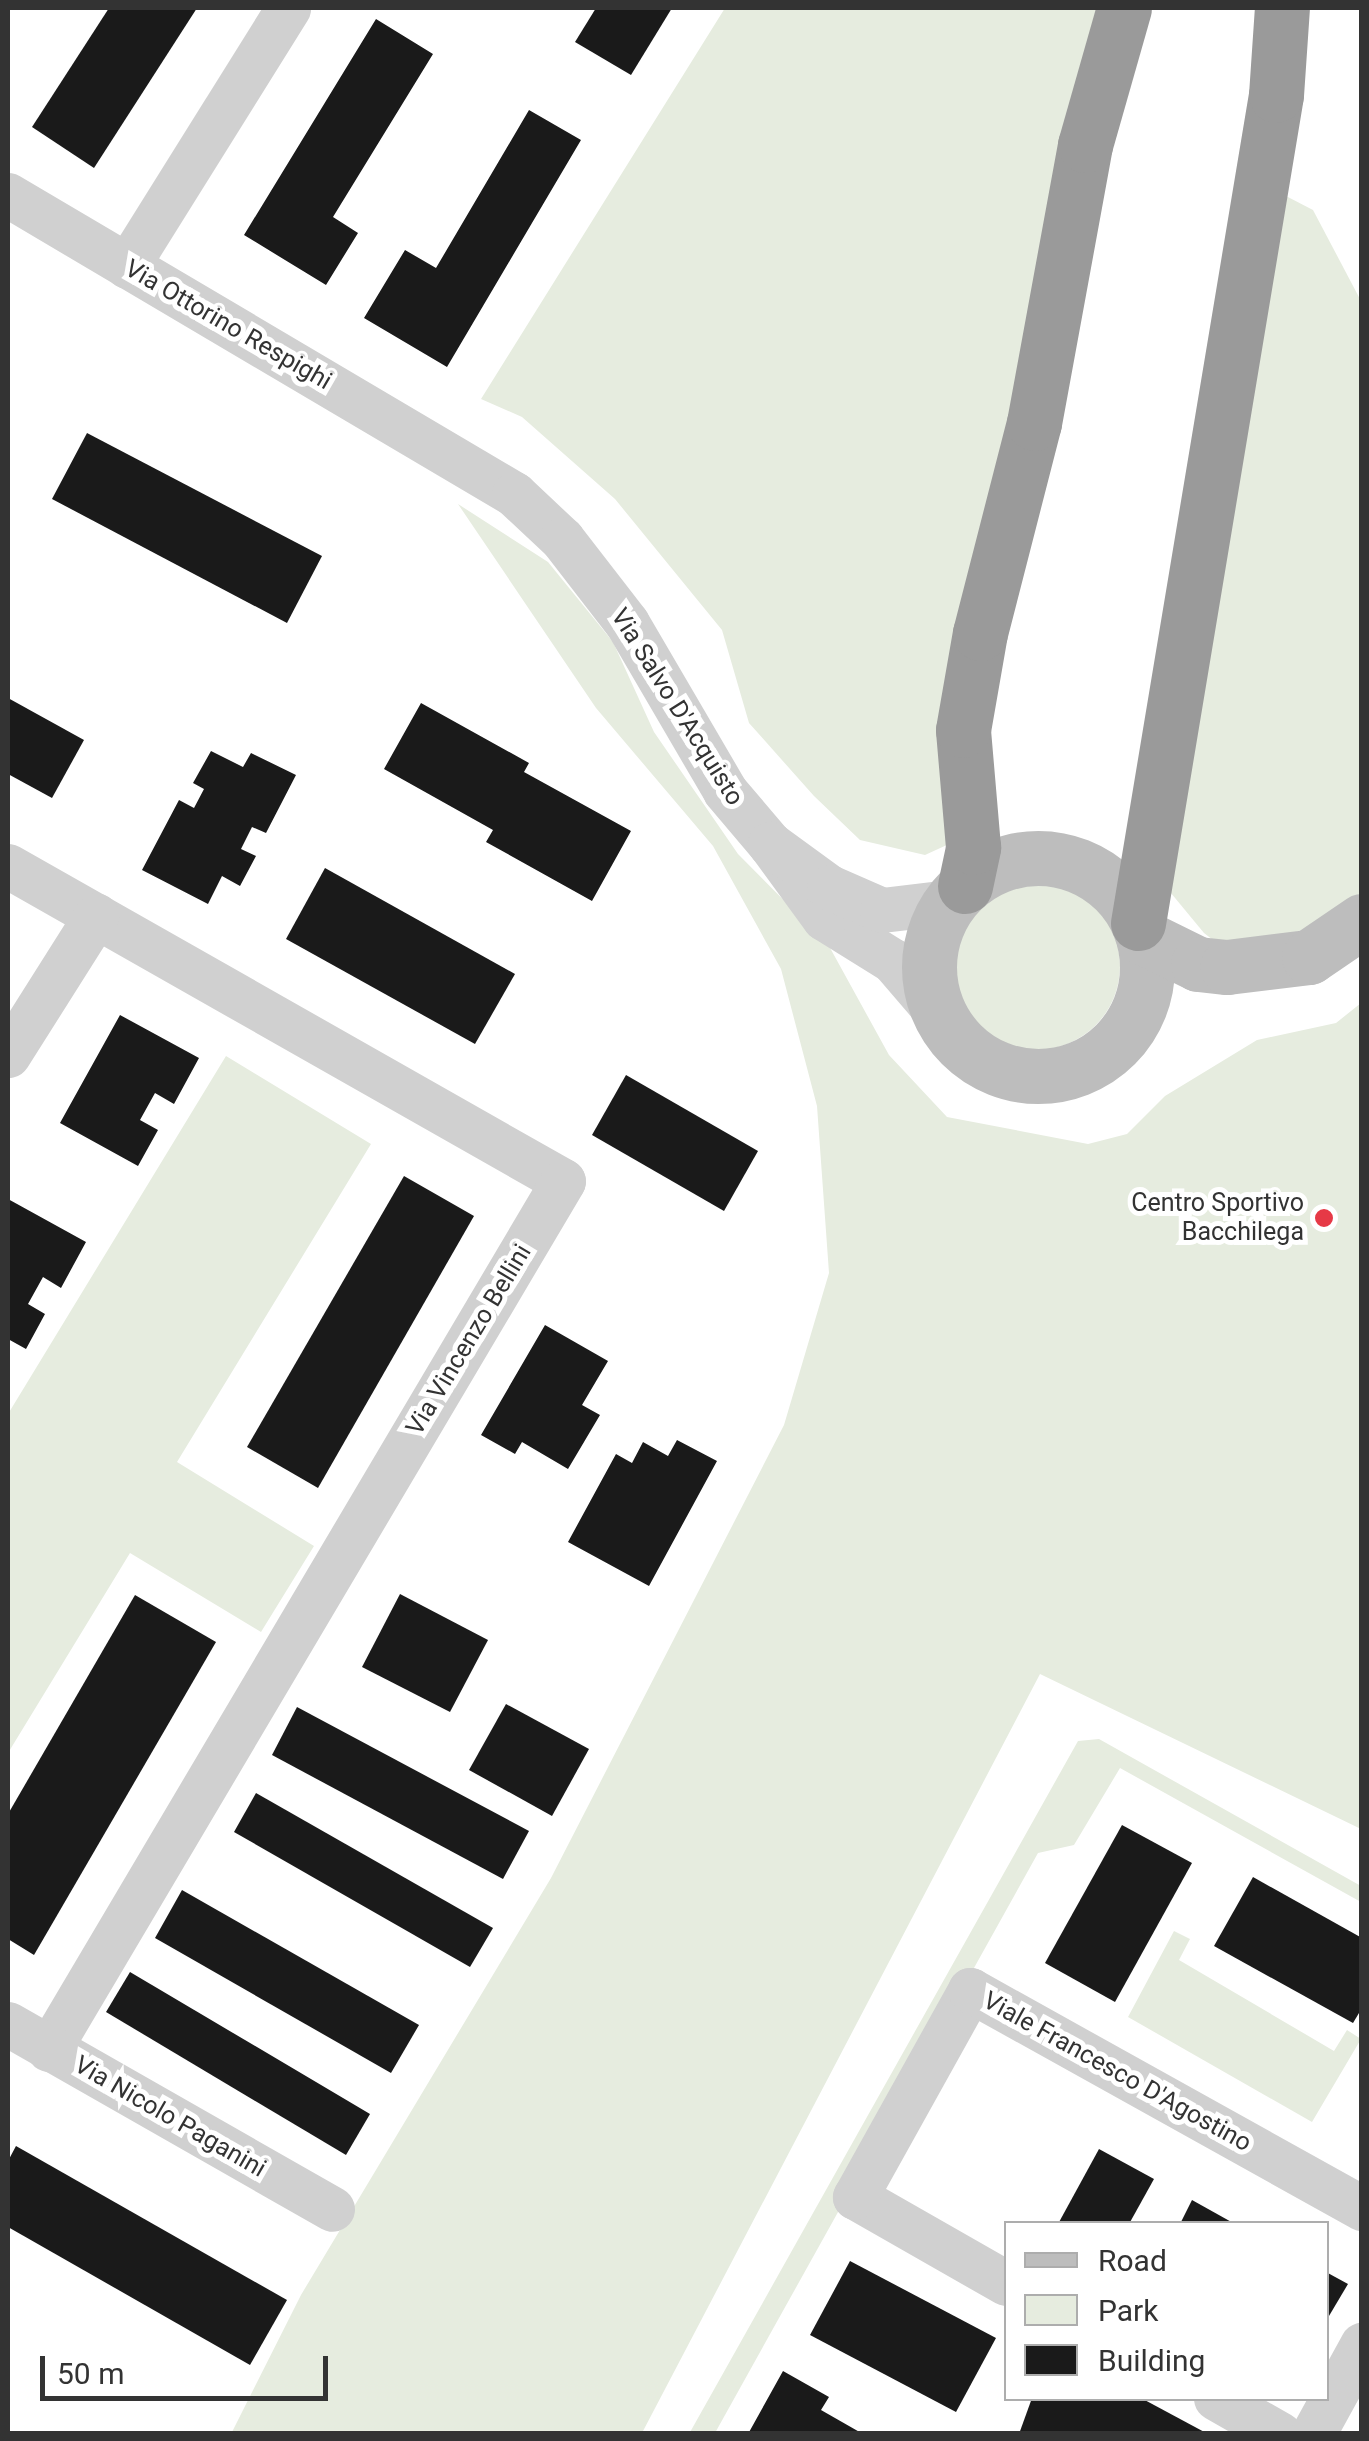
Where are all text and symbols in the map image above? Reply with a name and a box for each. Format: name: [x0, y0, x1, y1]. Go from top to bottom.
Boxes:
street label: Via Ottorino Respighi: [119, 254, 337, 396]
street label: Via Salvo D'Acquisto: [604, 603, 750, 811]
place label: Centro Sportivo Bacchilega: [1131, 1189, 1304, 1248]
marker: Centro Sportivo Bacchilega: [1313, 1207, 1335, 1229]
street label: Via Vincenzo Bellini: [400, 1239, 538, 1441]
street label: Viale Francesco D'Agostino: [978, 1986, 1256, 2158]
street label: Via Nicolo Paganini: [69, 2050, 271, 2184]
legend: [1004, 2221, 1329, 2401]
text: Road: [1098, 2243, 1167, 2278]
text: Park: [1098, 2293, 1158, 2328]
scale bar: [45, 2336, 332, 2398]
text: Building: [1098, 2343, 1205, 2378]
text: 50 m: [57, 2356, 124, 2391]

